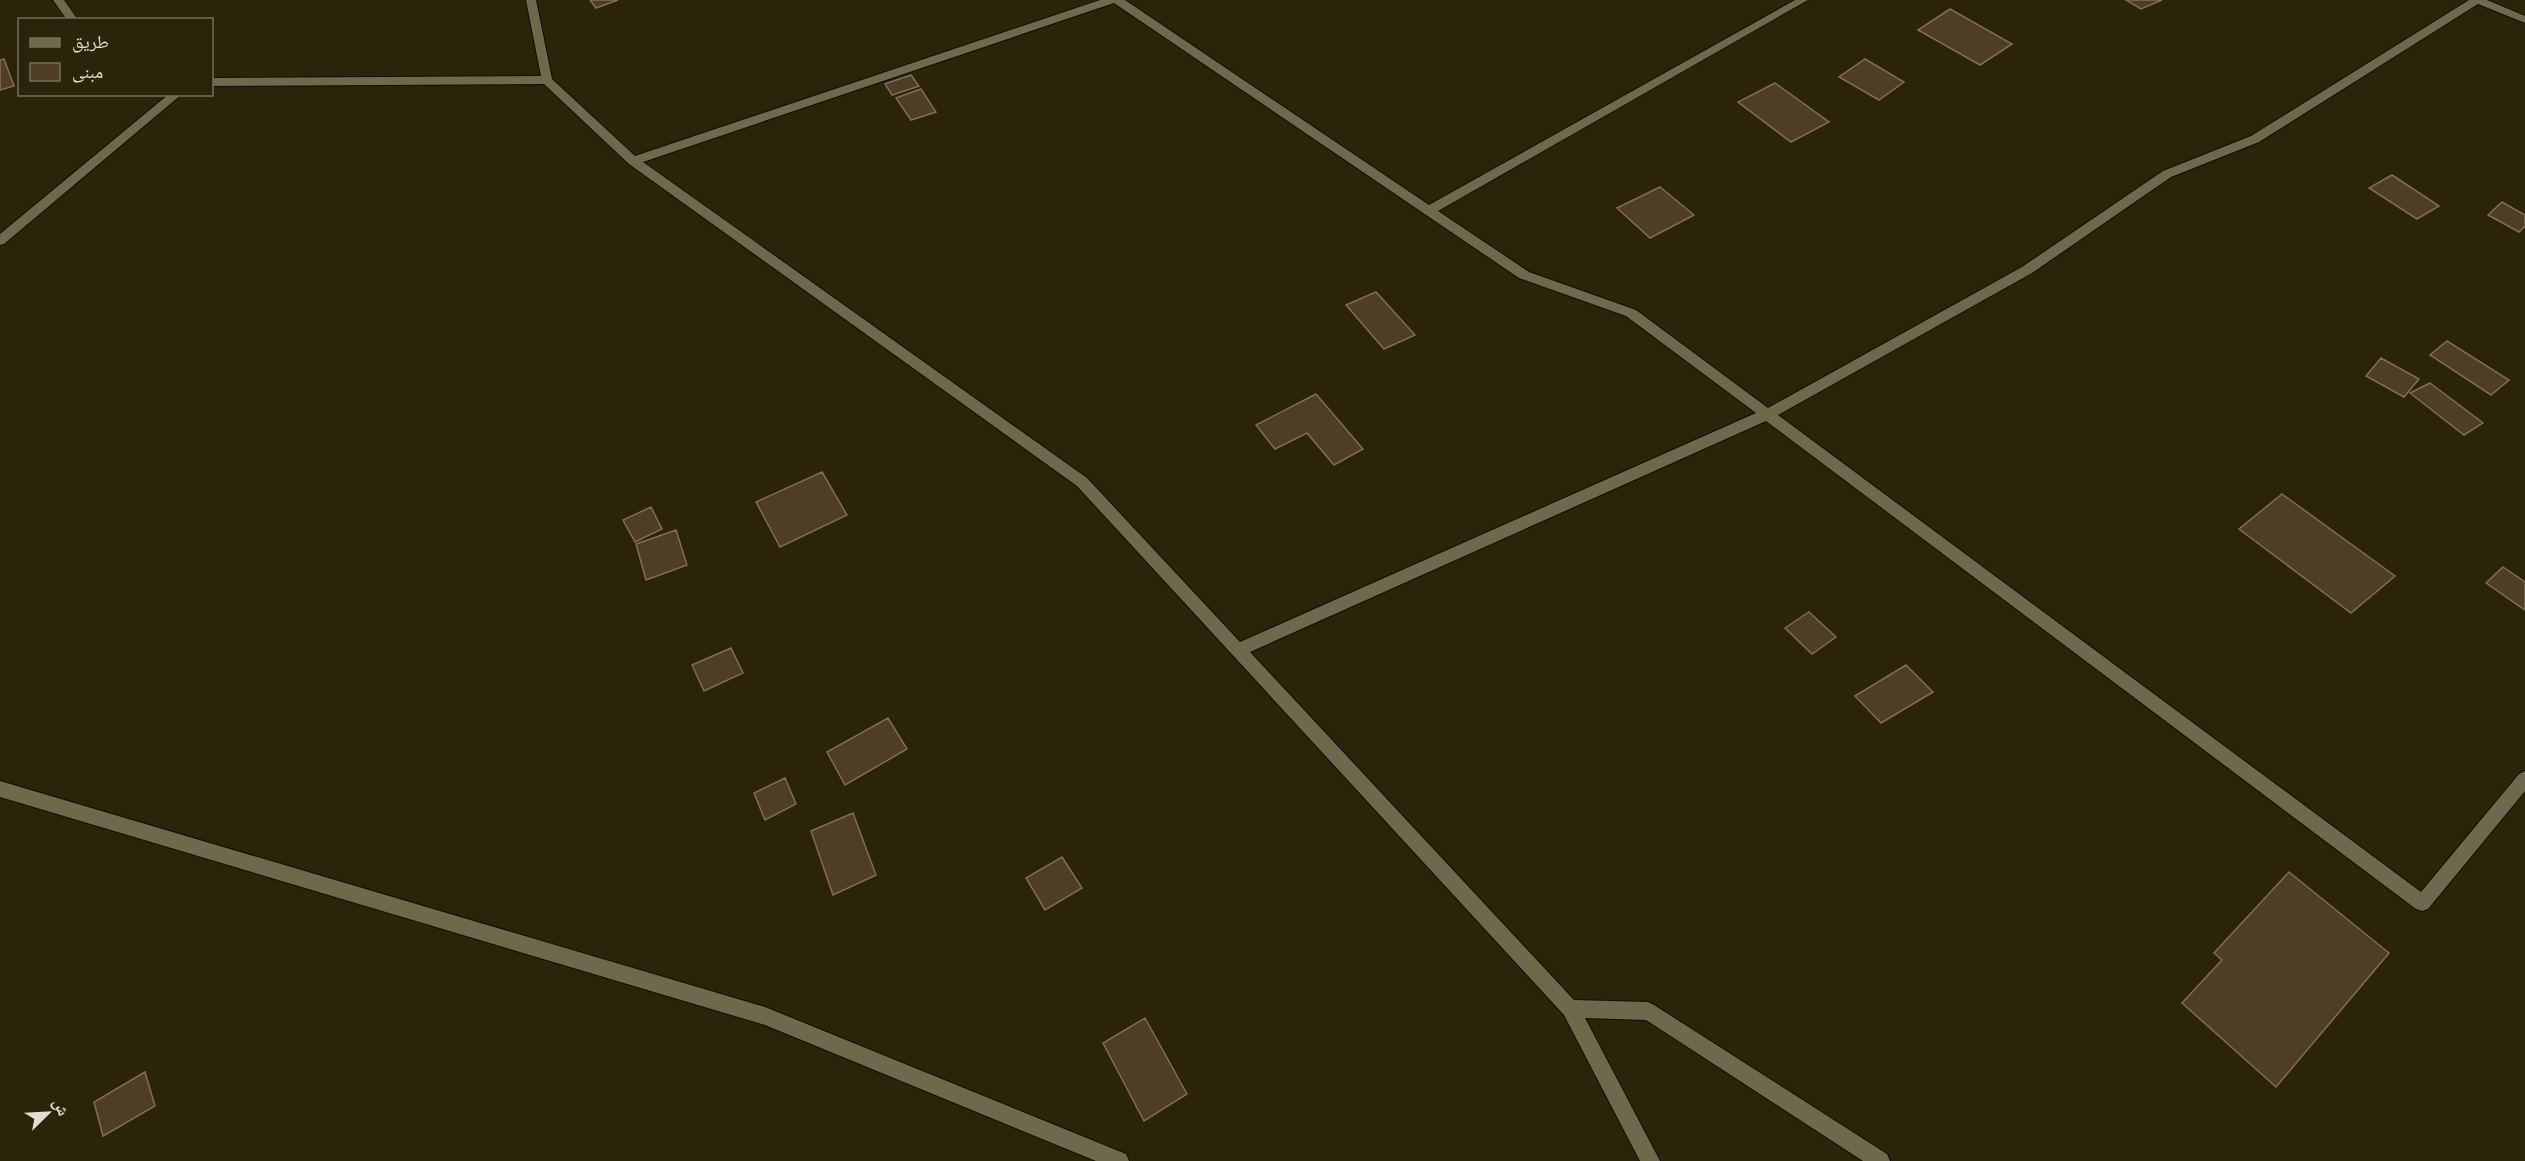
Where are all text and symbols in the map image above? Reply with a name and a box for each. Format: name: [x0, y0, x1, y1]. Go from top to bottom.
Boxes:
legend: [18, 18, 213, 96]
text: طريق: [72, 29, 109, 54]
text: مبنى: [72, 59, 103, 84]
north arrow: [18, 1083, 78, 1143]
text: ش: [47, 1095, 75, 1120]

